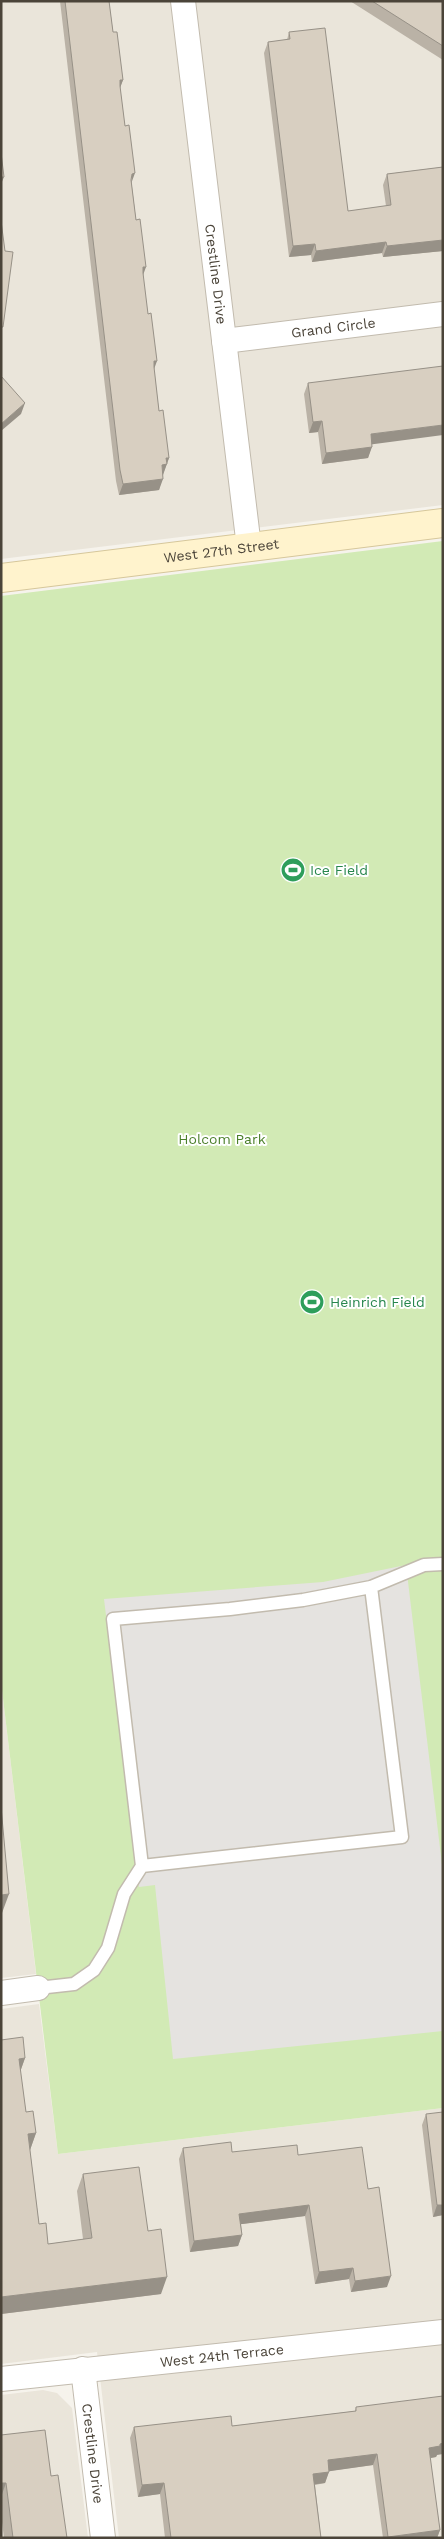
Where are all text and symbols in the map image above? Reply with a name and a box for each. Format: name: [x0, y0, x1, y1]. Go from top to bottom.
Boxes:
street label: Crestline Drive: [202, 223, 230, 325]
street label: Grand Circle: [290, 314, 376, 341]
street label: West 27th Street: [163, 535, 280, 566]
sports icon: Ice Field: [280, 857, 306, 883]
place label: Ice Field: [310, 862, 368, 878]
park label: Holcom Park: [178, 1131, 266, 1147]
sports icon: Heinrich Field: [299, 1289, 325, 1315]
place label: Heinrich Field: [330, 1294, 425, 1310]
street label: West 24th Terrace: [159, 2341, 284, 2370]
street label: Crestline Drive: [79, 2402, 107, 2504]

